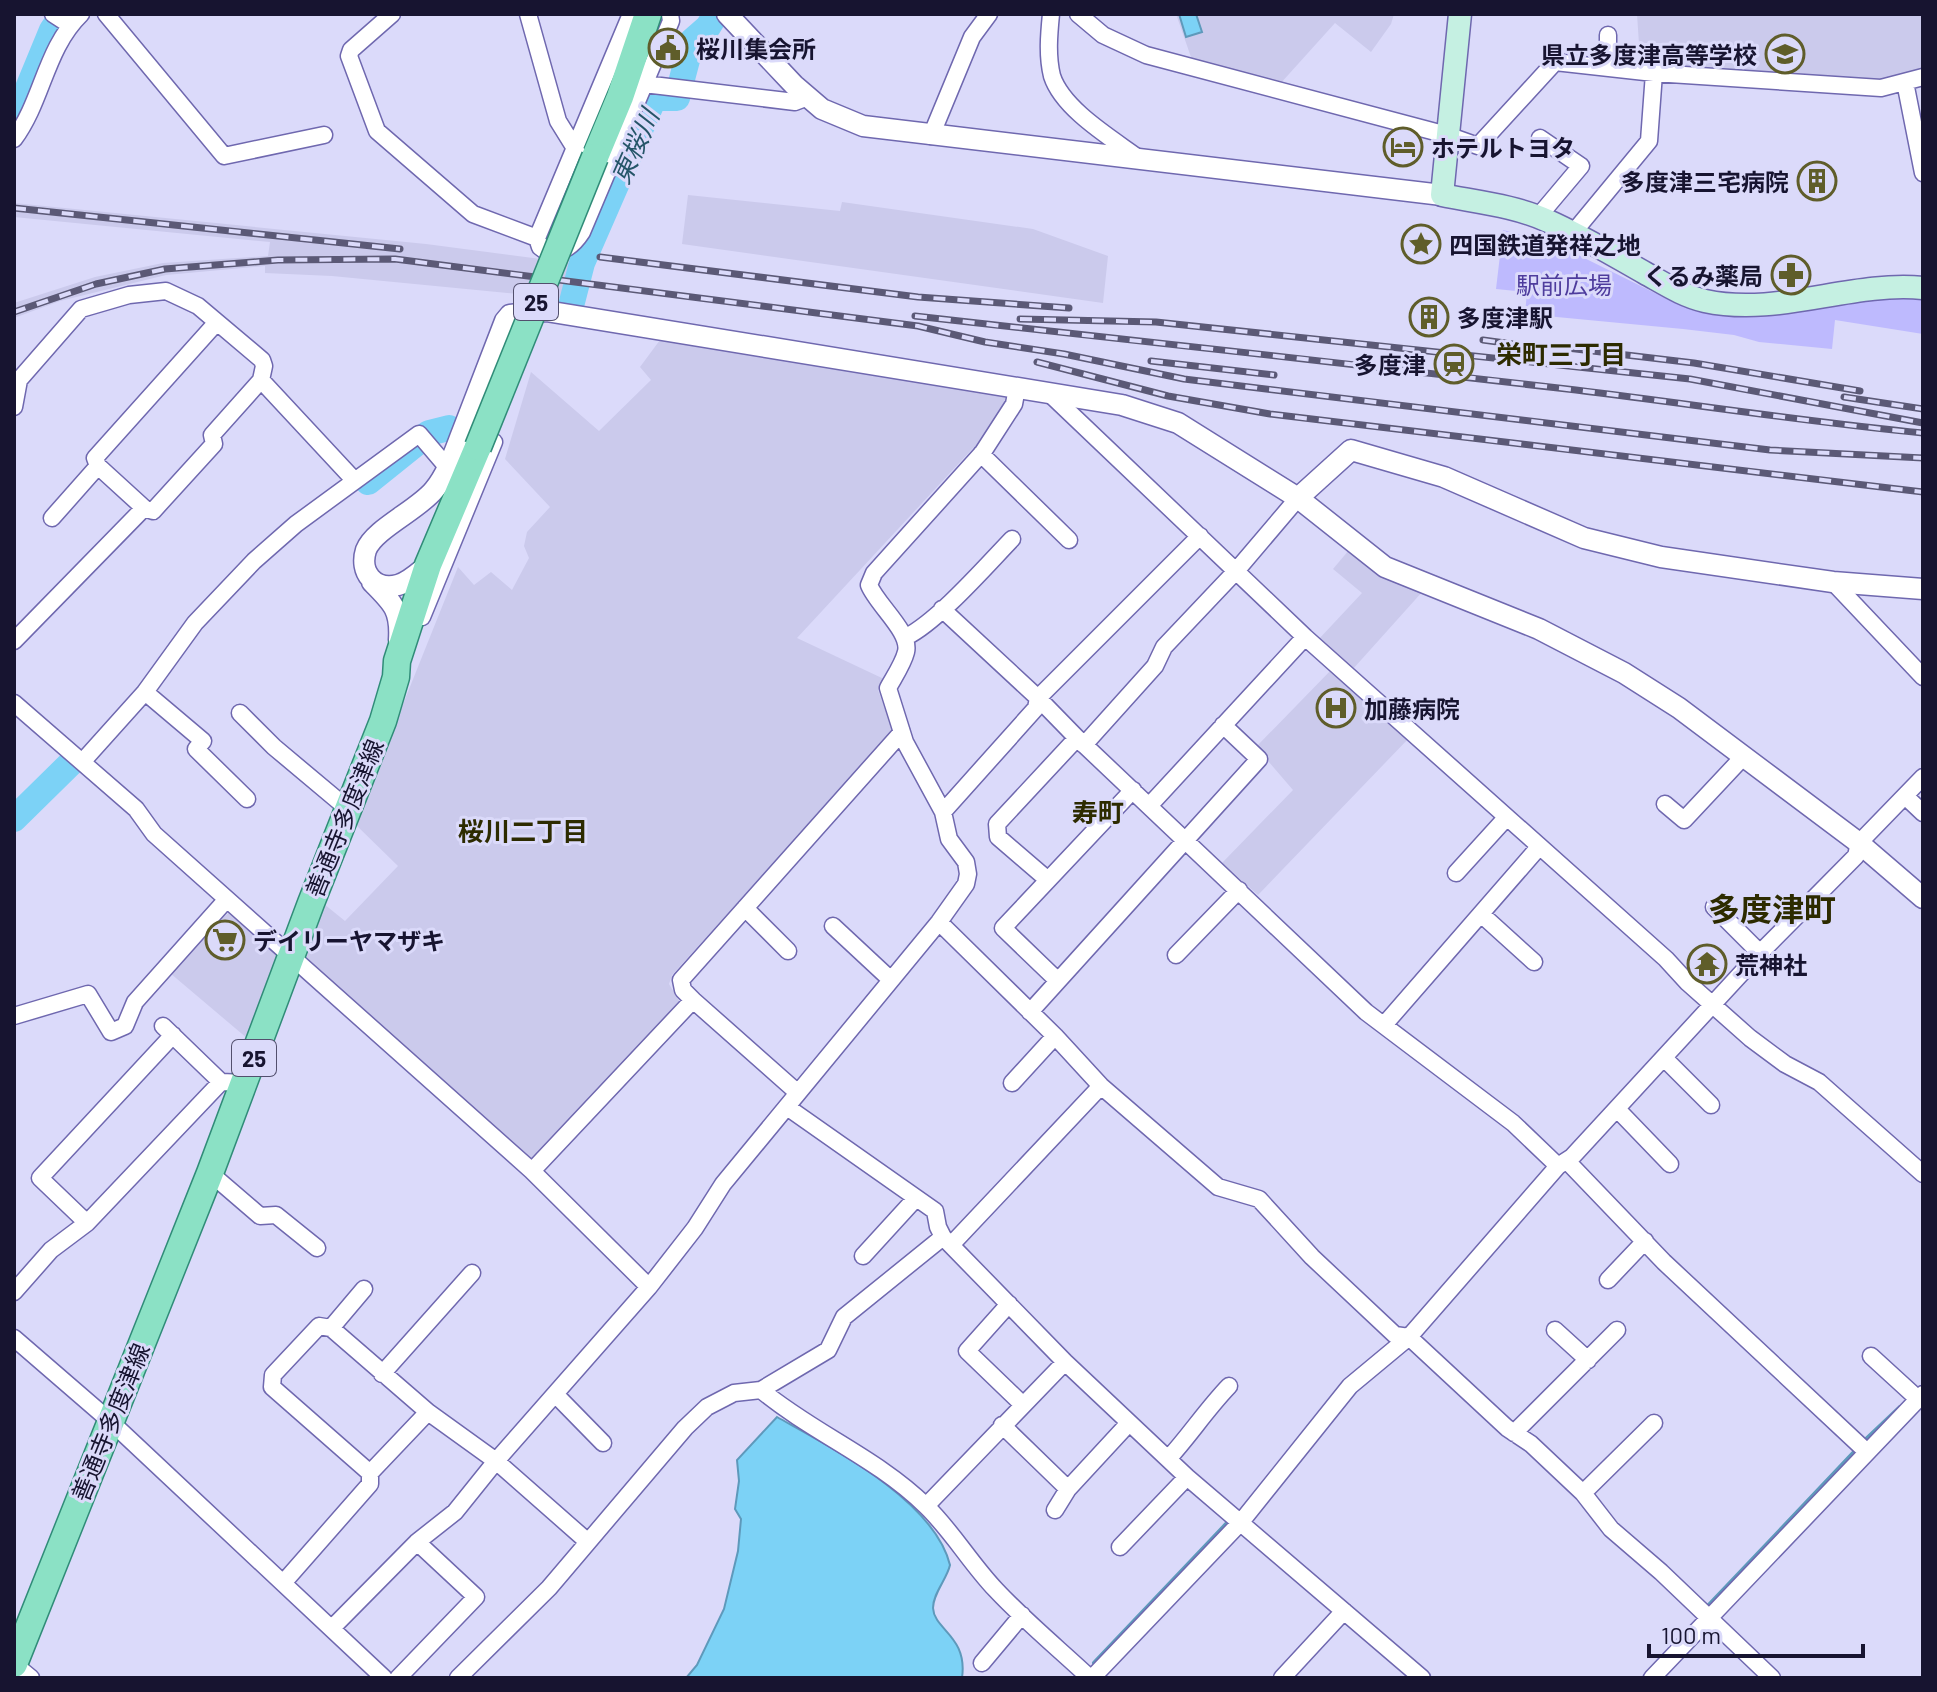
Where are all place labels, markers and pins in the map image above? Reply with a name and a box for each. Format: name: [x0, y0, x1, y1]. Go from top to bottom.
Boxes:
public building icon: 桜川集会所: [647, 27, 689, 69]
school or university icon: 県立多度津高等学校: [1764, 33, 1806, 75]
place label: 桜川集会所: [696, 34, 816, 63]
place label: 県立多度津高等学校: [1541, 40, 1757, 69]
hotel icon: ホテルトヨタ: [1382, 126, 1424, 168]
place label: ホテルトヨタ: [1431, 133, 1575, 162]
building icon: 多度津三宅病院: [1796, 160, 1838, 202]
place label: 多度津三宅病院: [1621, 167, 1789, 196]
place icon: 四国鉄道発祥之地: [1400, 223, 1442, 265]
place label: 四国鉄道発祥之地: [1449, 230, 1641, 259]
pharmacy icon: くるみ薬局: [1770, 254, 1812, 296]
place label: くるみ薬局: [1643, 261, 1763, 290]
building icon: 多度津駅: [1408, 296, 1450, 338]
place label: 多度津駅: [1457, 303, 1553, 332]
station icon: 多度津: [1433, 343, 1475, 385]
place label: 多度津: [1354, 350, 1426, 379]
hospital icon: 加藤病院: [1315, 687, 1357, 729]
place label: 加藤病院: [1364, 694, 1460, 723]
supermarket icon: デイリーヤマザキ: [204, 919, 246, 961]
place label: デイリーヤマザキ: [253, 926, 445, 955]
temple icon: 荒神社: [1686, 943, 1728, 985]
place label: 荒神社: [1735, 950, 1807, 979]

